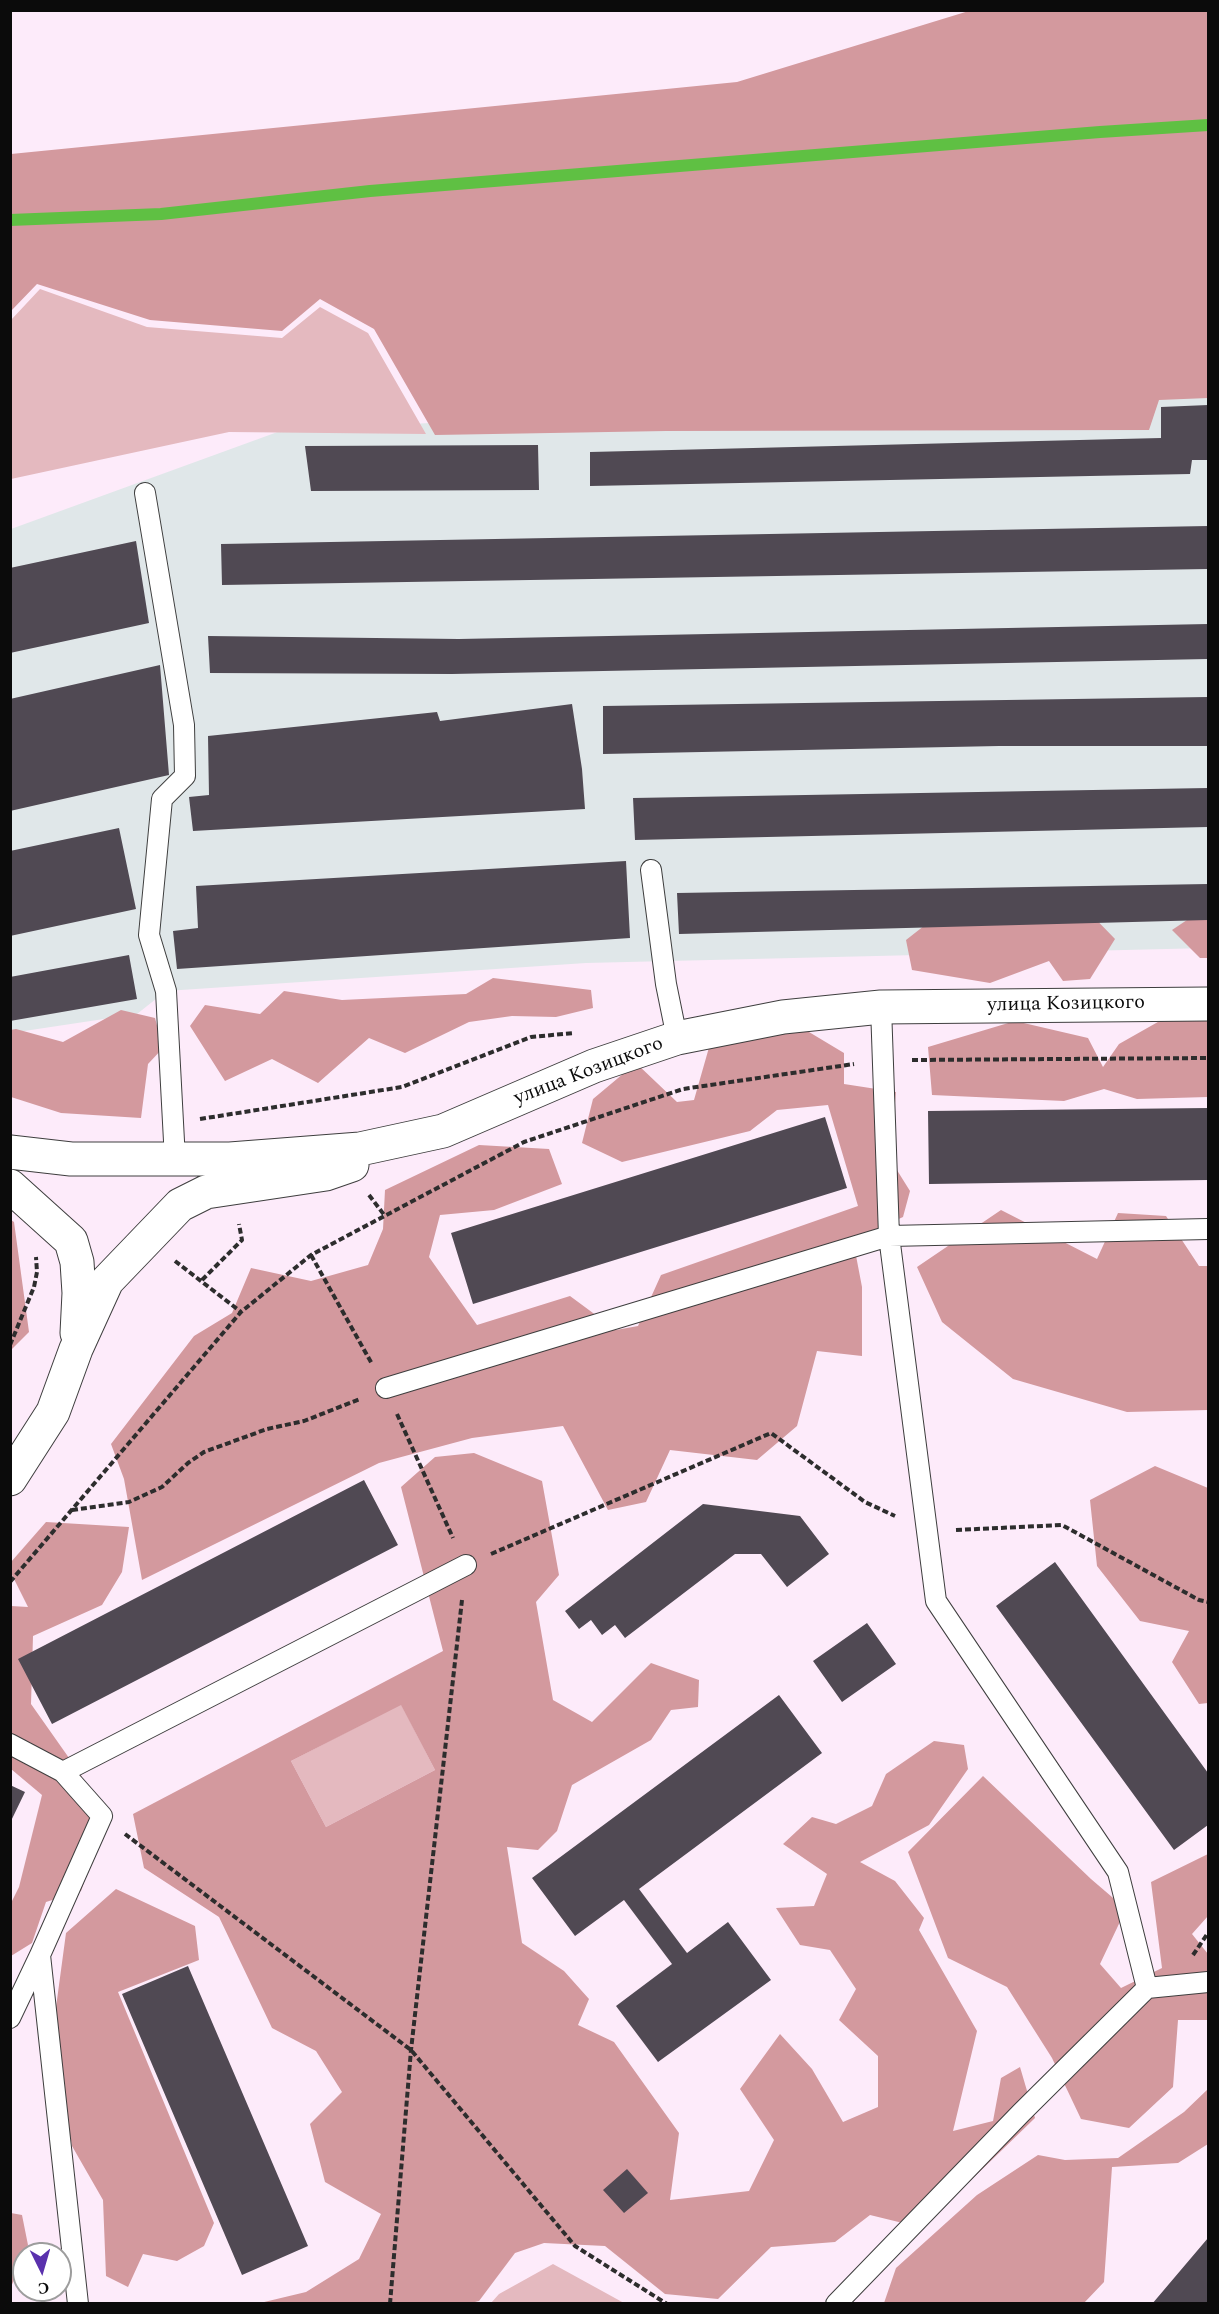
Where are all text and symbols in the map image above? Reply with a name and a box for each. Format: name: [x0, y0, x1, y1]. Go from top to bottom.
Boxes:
street label: улица Козицкого: [987, 992, 1145, 1018]
street label: улица Козицкого: [511, 1033, 667, 1111]
north arrow: [12, 2242, 72, 2302]
text: С: [37, 2275, 50, 2300]

